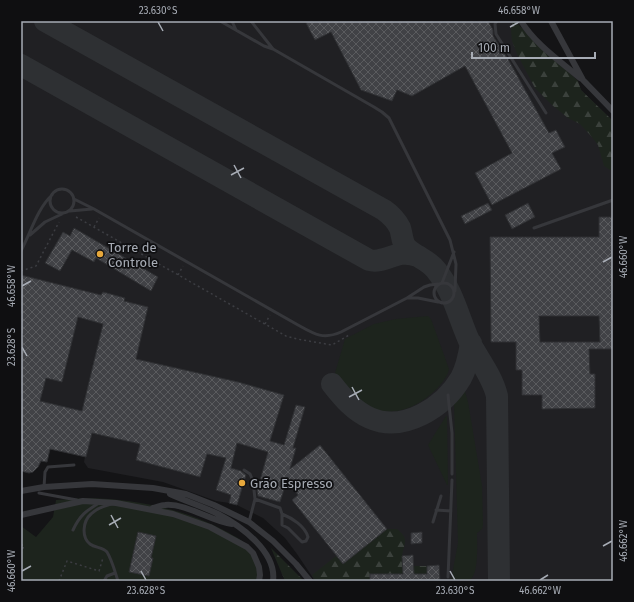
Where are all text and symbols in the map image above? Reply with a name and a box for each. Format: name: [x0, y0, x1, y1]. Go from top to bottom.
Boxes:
text: 23.630°S: [139, 5, 178, 17]
text: 46.658°W: [498, 5, 541, 17]
scale bar: [472, 34, 595, 60]
text: 100 m: [478, 41, 510, 55]
text: 46.660°W: [618, 235, 630, 278]
place label: Torre de Controle: [108, 240, 158, 270]
marker: Torre de Controle: [95, 249, 105, 259]
text: 46.658°W: [6, 264, 18, 307]
text: 23.628°S: [6, 327, 18, 366]
place label: Grão Espresso: [250, 476, 333, 491]
marker: Grão Espresso: [237, 478, 247, 488]
text: 46.662°W: [618, 519, 630, 562]
text: 46.660°W: [6, 549, 18, 592]
text: 23.628°S: [127, 585, 166, 597]
text: 23.630°S: [436, 585, 475, 597]
text: 46.662°W: [519, 585, 562, 597]

